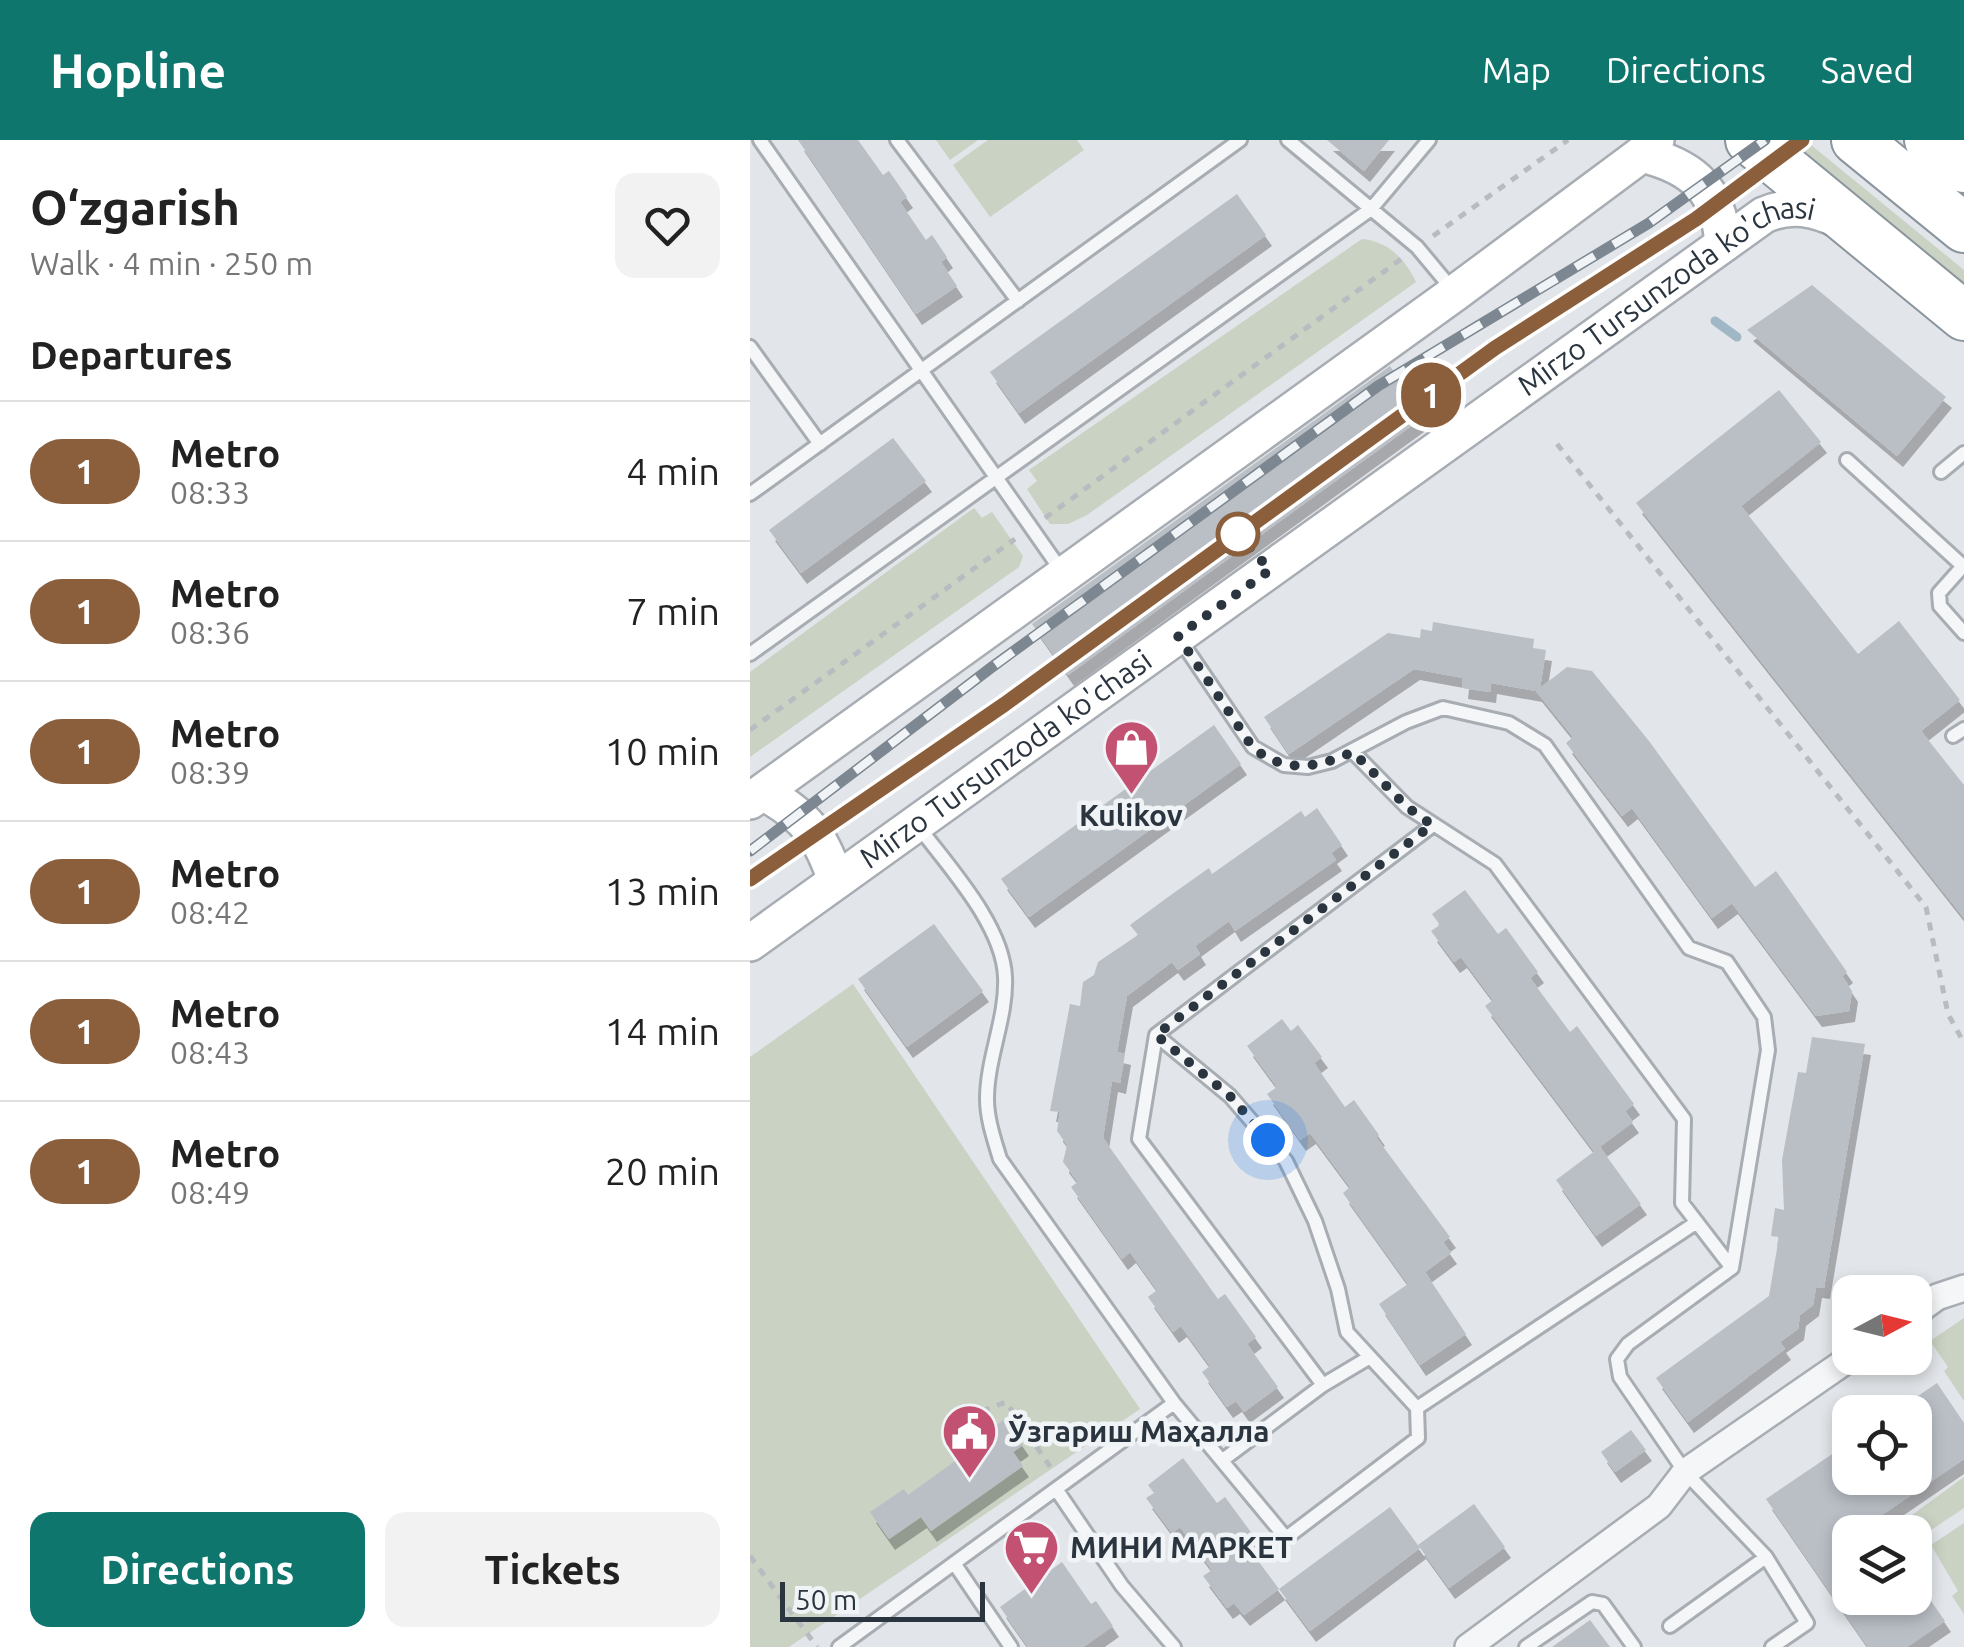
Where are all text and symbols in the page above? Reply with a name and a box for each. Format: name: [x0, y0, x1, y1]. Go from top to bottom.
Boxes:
text: Hopline: [50, 43, 226, 97]
text: Map: [1482, 50, 1551, 90]
text: Directions: [1606, 50, 1766, 90]
text: Saved: [1821, 50, 1914, 90]
button: heart: [615, 173, 720, 278]
text: O‘zgarish: [30, 180, 240, 234]
street label: Mirzo Tursunzoda ko'chasi: [1511, 190, 1819, 402]
text: Walk · 4 min · 250 m: [30, 245, 313, 281]
text: Departures: [30, 334, 232, 376]
line badge: 1: [1398, 362, 1464, 428]
text: 1: [1421, 375, 1441, 415]
text: Metro: [170, 432, 280, 474]
text: 4 min: [626, 450, 720, 492]
text: 1: [75, 451, 95, 491]
text: 08:33: [170, 474, 250, 510]
unlabelled marker: [1217, 513, 1259, 555]
text: Metro: [170, 572, 280, 614]
text: 7 min: [626, 590, 720, 632]
text: 1: [75, 591, 95, 631]
text: 08:36: [170, 614, 250, 650]
street label: Mirzo Tursunzoda ko'chasi: [853, 642, 1158, 875]
text: Metro: [170, 712, 280, 754]
shop icon: Kulikov: [1101, 718, 1161, 797]
text: 10 min: [605, 730, 720, 772]
text: 1: [75, 731, 95, 771]
text: 08:39: [170, 754, 250, 790]
place label: Kulikov: [1079, 798, 1183, 832]
text: Metro: [170, 852, 280, 894]
text: 13 min: [605, 870, 720, 912]
text: 1: [75, 871, 95, 911]
text: 08:42: [170, 894, 250, 930]
text: Metro: [170, 992, 280, 1034]
text: 14 min: [605, 1010, 720, 1052]
text: 1: [75, 1011, 95, 1051]
text: 08:43: [170, 1034, 250, 1070]
your location: [1243, 1115, 1293, 1165]
text: Metro: [170, 1132, 280, 1174]
text: 20 min: [605, 1150, 720, 1192]
text: 1: [75, 1151, 95, 1191]
text: 08:49: [170, 1174, 250, 1210]
north arrow: [1832, 1275, 1932, 1375]
map controls: [1832, 1275, 1932, 1615]
button: locate: [1832, 1395, 1932, 1495]
public building icon: Ўзгариш Маҳалла: [939, 1402, 999, 1481]
place label: Ўзгариш Маҳалла: [1008, 1414, 1270, 1448]
button: Directions: [30, 1512, 365, 1627]
button: Tickets: [385, 1512, 720, 1627]
button: layers: [1832, 1515, 1932, 1615]
supermarket icon: МИНИ МАРКЕТ: [1001, 1518, 1061, 1597]
place label: МИНИ МАРКЕТ: [1070, 1530, 1293, 1564]
scale bar: [780, 1577, 985, 1622]
text: 50 m: [795, 1584, 857, 1615]

